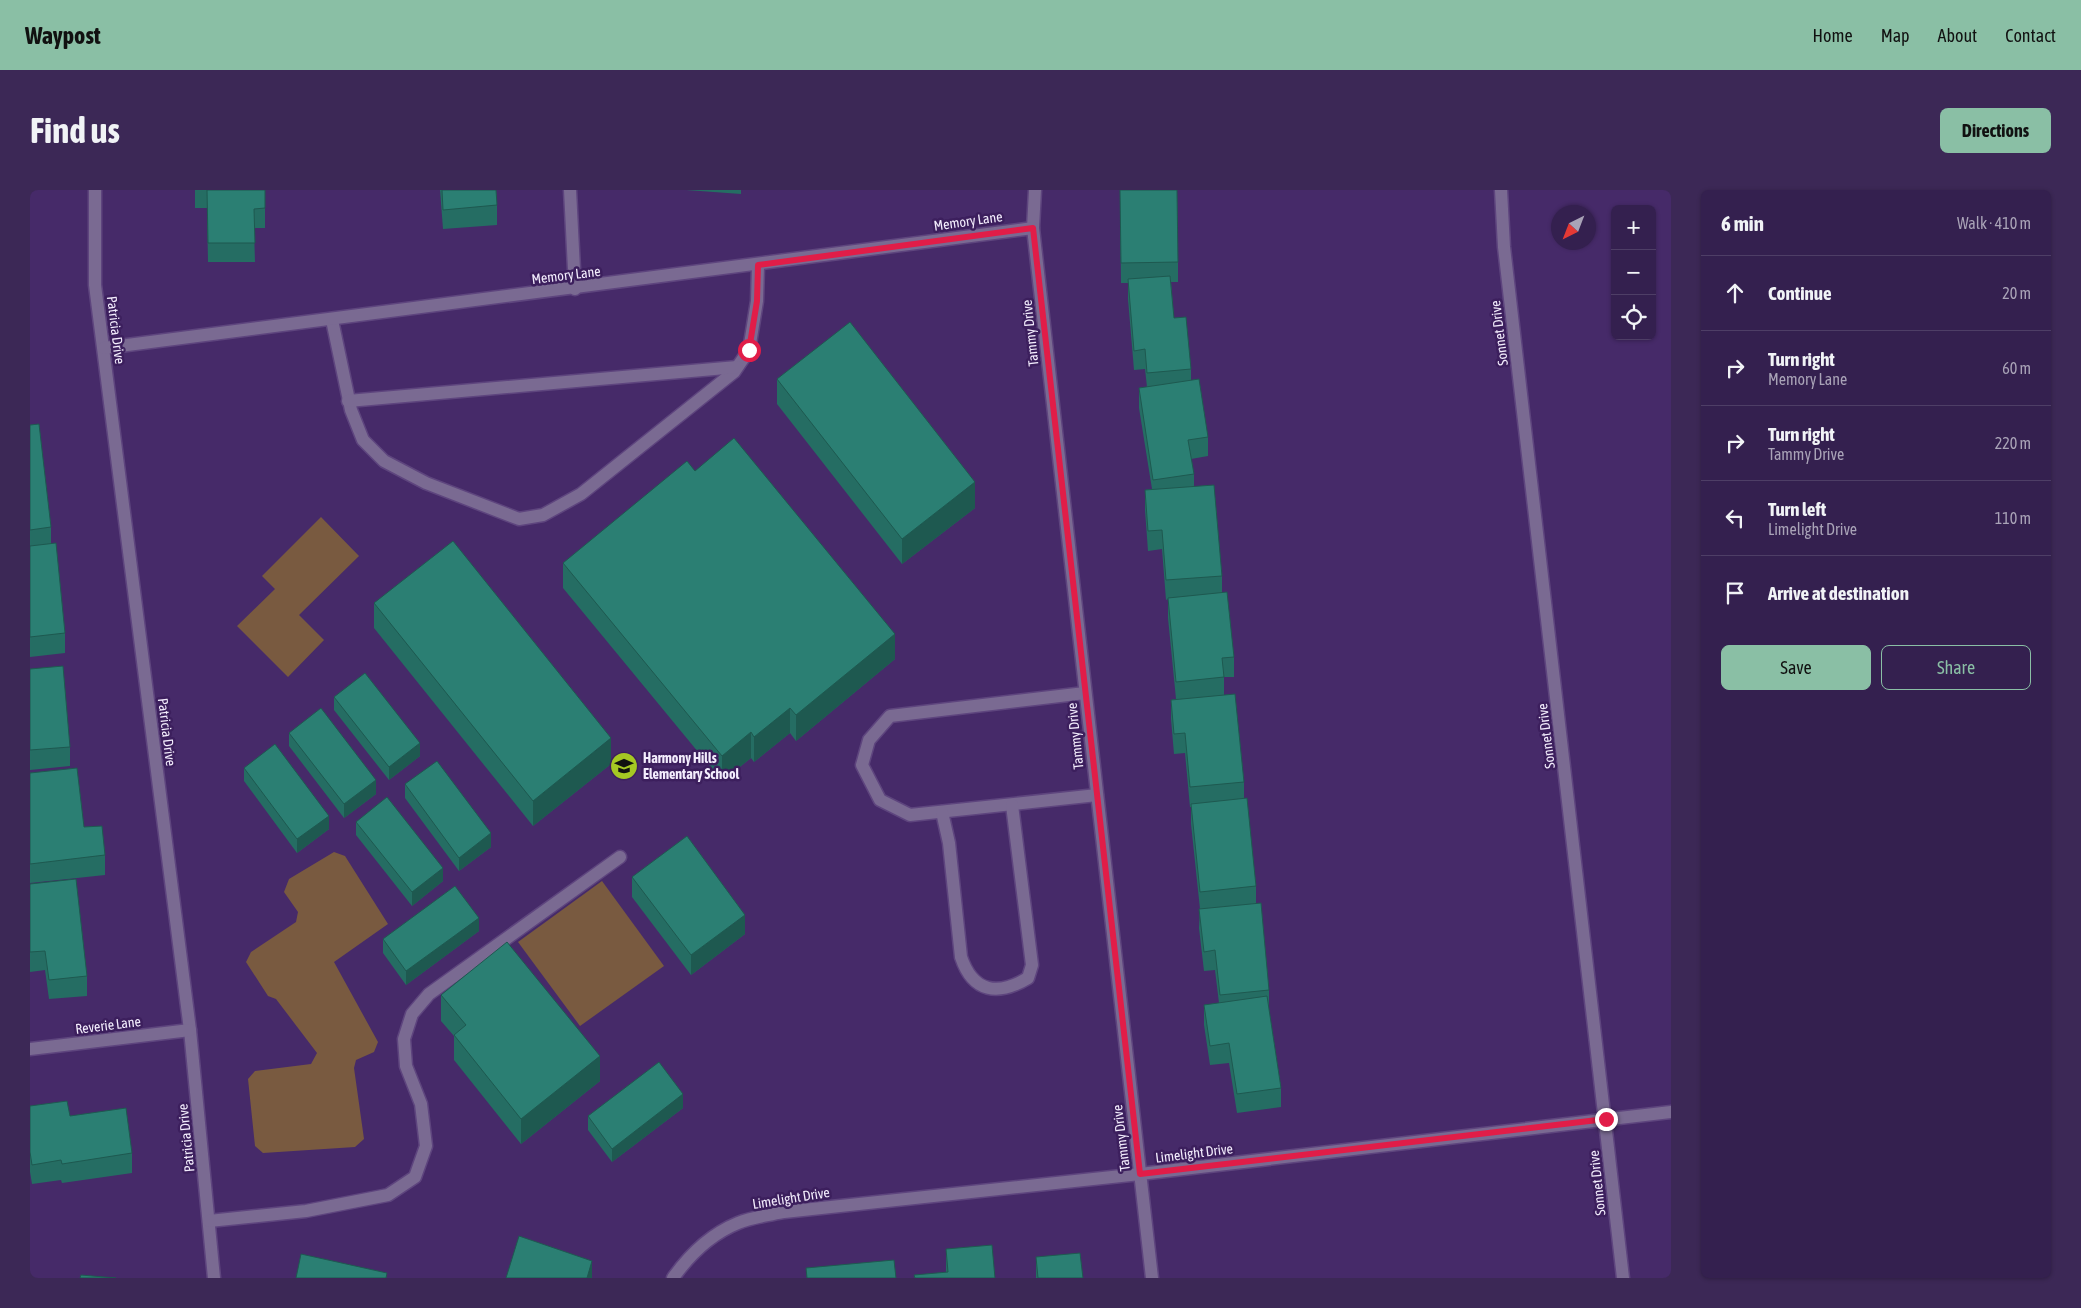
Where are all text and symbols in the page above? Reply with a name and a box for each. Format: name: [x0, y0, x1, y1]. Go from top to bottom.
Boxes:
text: Waypost: [25, 22, 101, 49]
text: Home: [1813, 25, 1853, 46]
text: Map: [1881, 25, 1910, 46]
text: About: [1938, 25, 1977, 46]
text: Contact: [2005, 25, 2056, 46]
button: Directions: [1940, 108, 2051, 153]
text: Find us: [30, 110, 120, 150]
north arrow: [1551, 205, 1596, 250]
map controls: [1611, 205, 1656, 340]
button: +: [1611, 205, 1656, 250]
street label: Memory Lane: [933, 208, 1003, 234]
text: 6 min: [1721, 211, 1764, 235]
text: Walk · 410 m: [1957, 214, 2031, 232]
button: −: [1611, 250, 1656, 295]
street label: Memory Lane: [531, 263, 601, 287]
icon: ahead: [1721, 279, 1749, 307]
text: Continue: [1768, 282, 1832, 304]
text: 20 m: [2002, 284, 2031, 302]
street label: Patricia Drive: [104, 295, 128, 365]
button: locate: [1611, 295, 1656, 340]
street label: Tammy Drive: [1019, 299, 1041, 367]
street label: Sonnet Drive: [1487, 300, 1511, 366]
route start: [738, 339, 761, 362]
text: Turn right: [1768, 348, 1835, 370]
icon: right: [1721, 354, 1749, 382]
text: 60 m: [2002, 359, 2031, 377]
text: Memory Lane: [1768, 370, 1847, 388]
text: Turn right: [1768, 423, 1835, 445]
icon: right: [1721, 429, 1749, 457]
text: 220 m: [1995, 434, 2031, 452]
text: Tammy Drive: [1768, 445, 1844, 463]
text: Turn left: [1768, 498, 1826, 520]
icon: left: [1721, 504, 1749, 532]
text: 110 m: [1995, 509, 2031, 527]
text: Limelight Drive: [1768, 520, 1857, 538]
icon: arrive: [1721, 579, 1749, 607]
text: Arrive at destination: [1768, 582, 1909, 604]
button: Save: [1721, 645, 1871, 690]
button: Share: [1881, 645, 2031, 690]
street label: Patricia Drive: [155, 697, 179, 767]
street label: Tammy Drive: [1064, 702, 1086, 770]
street label: Sonnet Drive: [1534, 703, 1558, 769]
place label: Harmony Hills Elementary School: [643, 750, 739, 782]
school or university icon: Harmony Hills Elementary School: [609, 751, 639, 781]
street label: Reverie Lane: [74, 1013, 142, 1037]
street label: Patricia Drive: [174, 1103, 198, 1173]
street label: Tammy Drive: [1109, 1104, 1133, 1172]
route end: [1595, 1108, 1618, 1131]
street label: Limelight Drive: [1154, 1140, 1234, 1166]
street label: Sonnet Drive: [1586, 1150, 1608, 1216]
street label: Limelight Drive: [751, 1184, 831, 1212]

